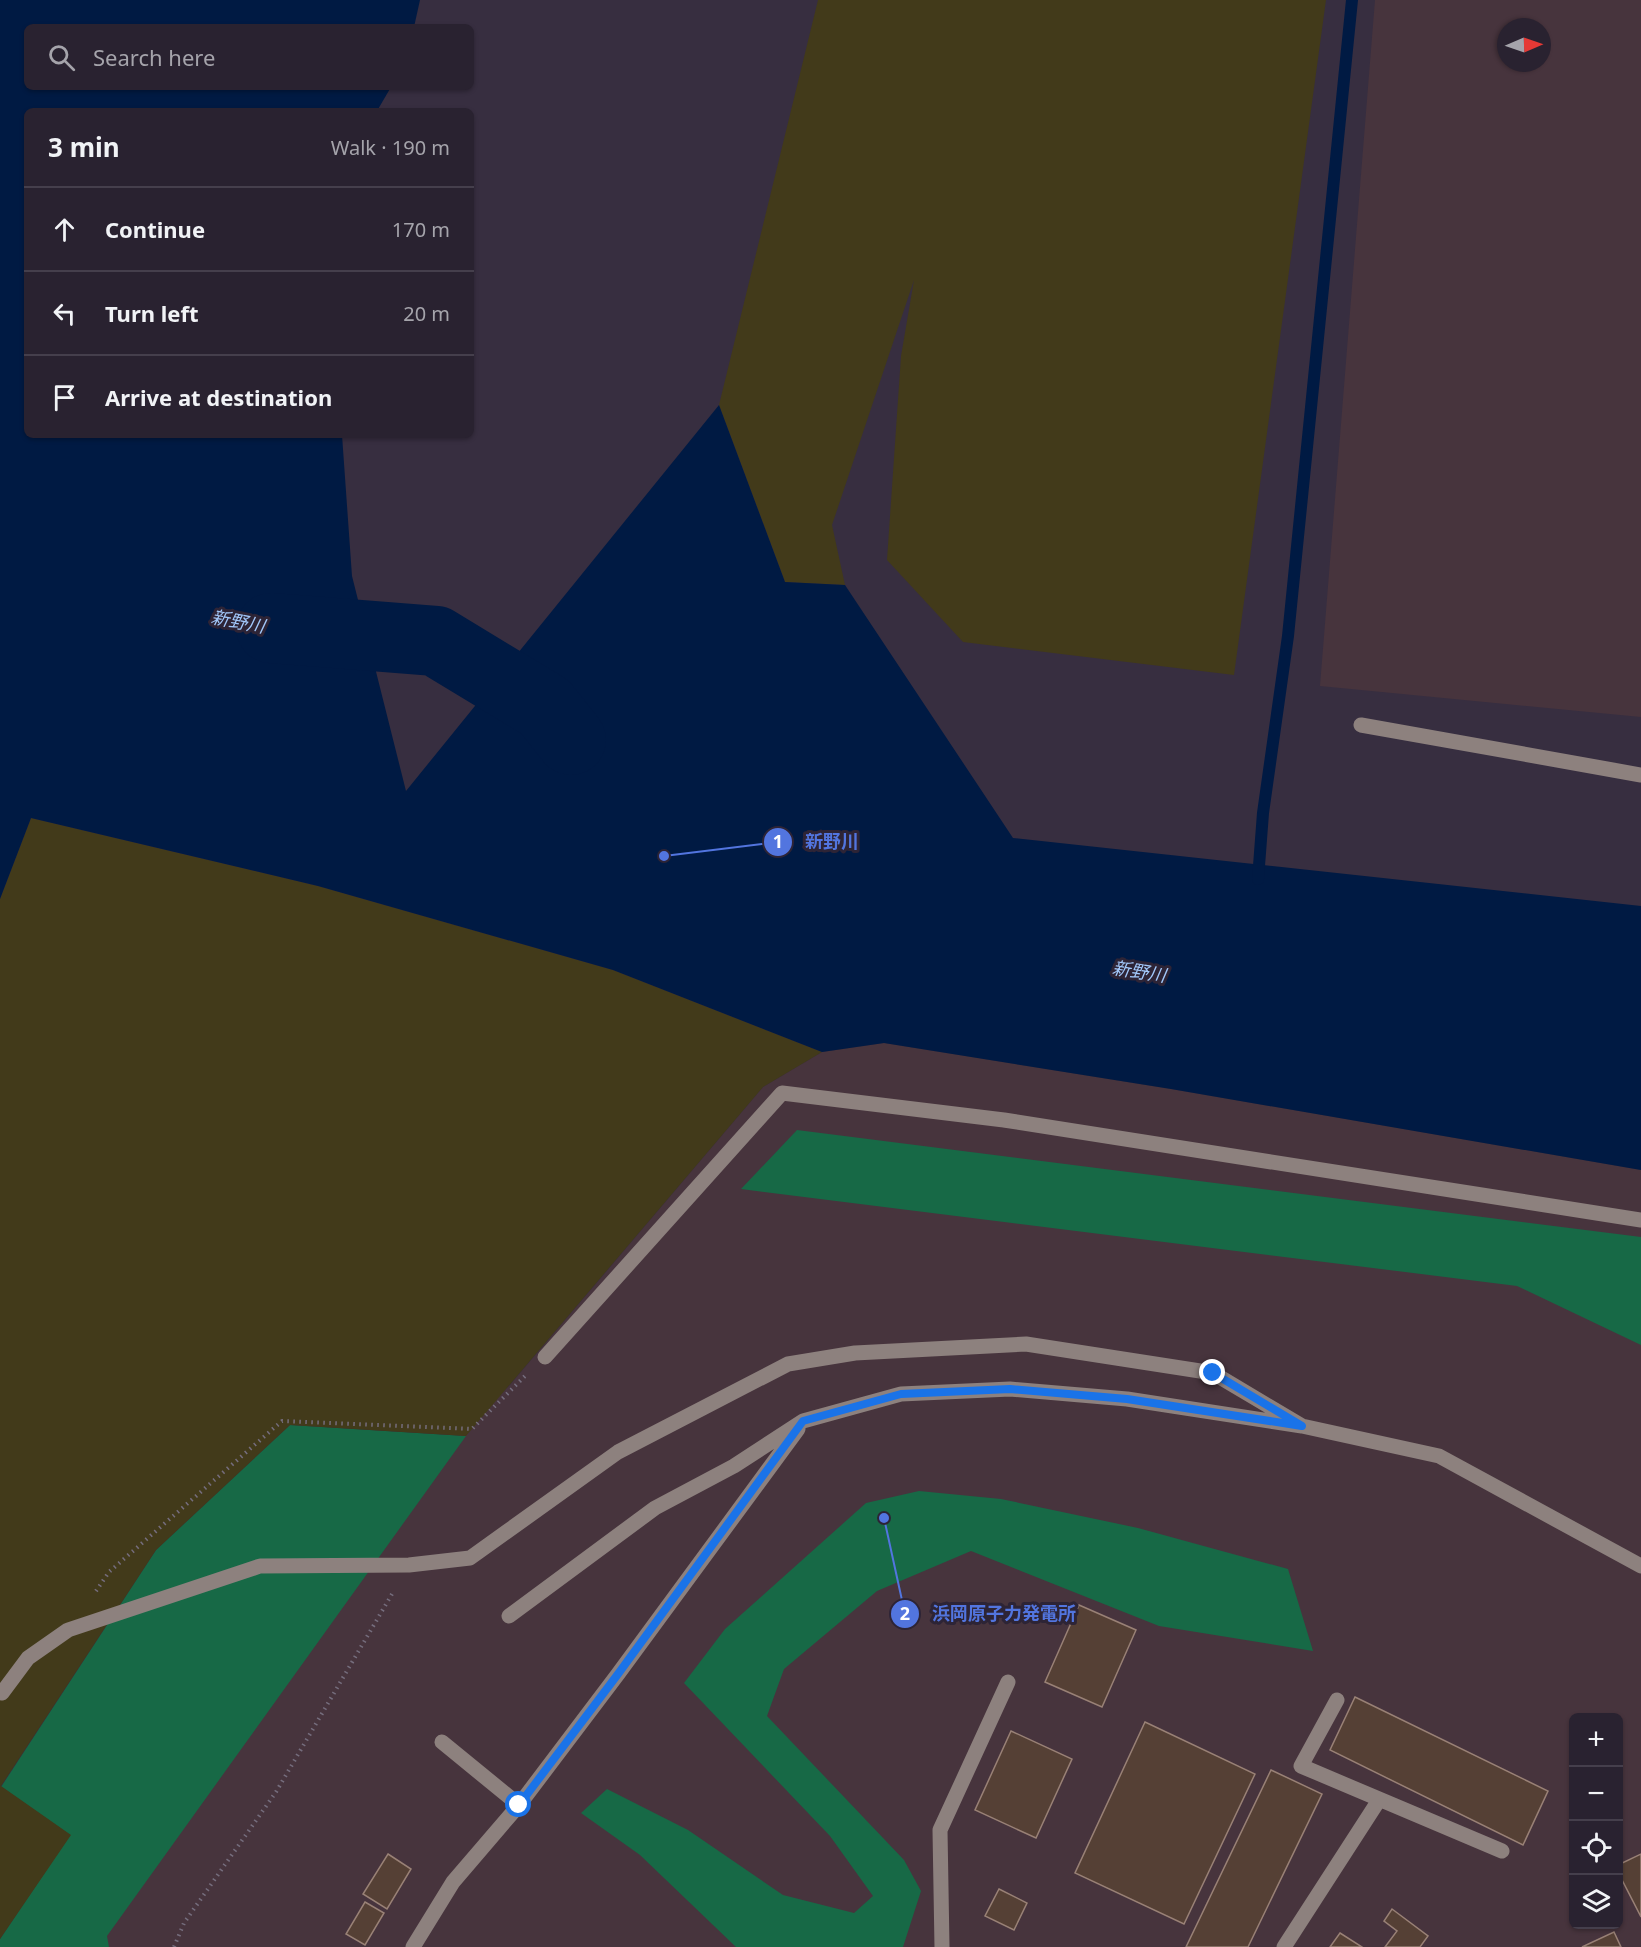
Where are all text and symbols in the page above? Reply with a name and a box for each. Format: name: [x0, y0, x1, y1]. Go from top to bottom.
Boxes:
north arrow: [1497, 18, 1551, 72]
search box: [24, 24, 474, 90]
icon: search: [45, 41, 78, 74]
text: Search here: [93, 42, 215, 72]
text: 3 min: [48, 129, 120, 165]
text: Walk · 190 m: [331, 134, 450, 161]
icon: ahead: [48, 213, 81, 246]
text: Continue: [105, 214, 205, 244]
text: 170 m: [392, 216, 450, 243]
icon: left: [48, 297, 81, 330]
text: Turn left: [105, 298, 199, 328]
text: 20 m: [403, 300, 450, 327]
icon: arrive: [48, 381, 81, 414]
text: Arrive at destination: [105, 382, 332, 412]
water label: 新野川: [209, 604, 269, 638]
callout: 新野川: [763, 824, 871, 860]
text: 1: [773, 829, 783, 853]
text: 新野川: [805, 829, 859, 853]
water label: 新野川: [1111, 955, 1170, 987]
route end: [1199, 1359, 1225, 1385]
callout: 浜岡原子力発電所: [890, 1596, 1088, 1632]
text: 2: [900, 1601, 910, 1625]
text: 浜岡原子力発電所: [932, 1601, 1076, 1625]
map controls: [1569, 1713, 1623, 1929]
button: +: [1569, 1713, 1623, 1767]
button: −: [1569, 1767, 1623, 1821]
route start: [505, 1791, 531, 1817]
button: locate: [1569, 1821, 1623, 1875]
button: layers: [1569, 1875, 1623, 1929]

